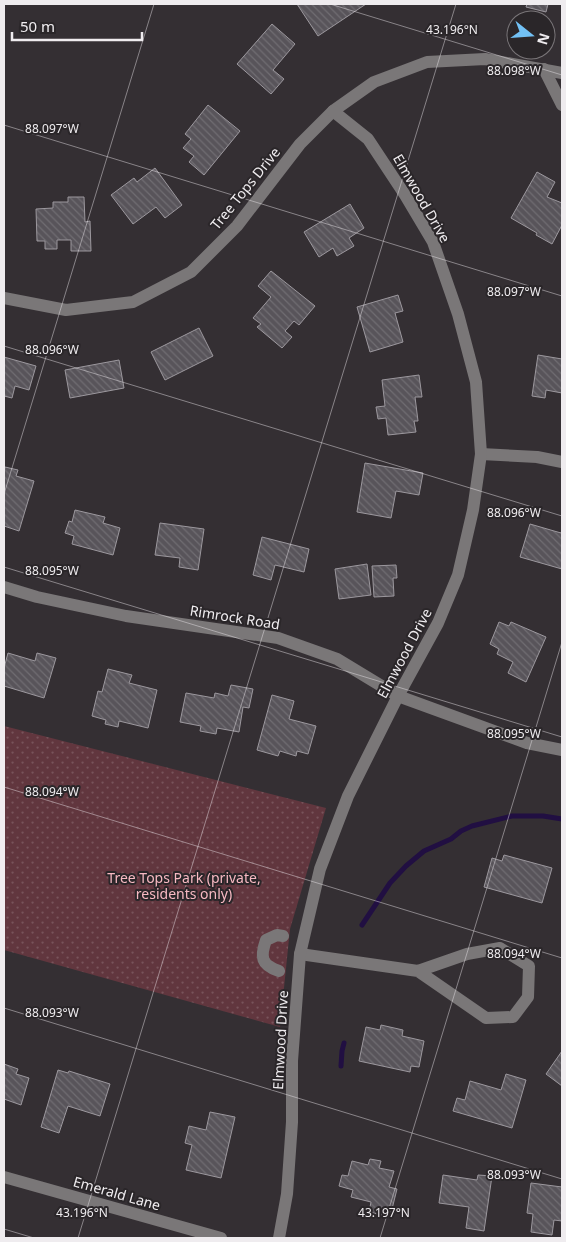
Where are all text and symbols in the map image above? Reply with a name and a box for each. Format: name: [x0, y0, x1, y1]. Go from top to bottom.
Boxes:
scale bar: [12, 10, 142, 42]
north arrow: [506, 10, 556, 60]
text: 50 m: [20, 16, 55, 36]
text: 43.196°N: [426, 21, 478, 38]
text: N: [533, 31, 555, 47]
text: 88.098°W: [487, 62, 541, 79]
text: 88.097°W: [25, 120, 79, 137]
street label: Tree Tops Drive: [206, 143, 284, 233]
street label: Elmwood Drive: [389, 150, 455, 246]
text: 88.097°W: [487, 283, 541, 300]
text: 88.096°W: [25, 341, 79, 358]
text: 88.096°W: [487, 504, 541, 521]
text: 88.095°W: [25, 562, 79, 579]
street label: Rimrock Road: [189, 601, 281, 633]
street label: Elmwood Drive: [372, 605, 436, 701]
text: 88.095°W: [487, 725, 541, 742]
text: 88.094°W: [25, 783, 79, 800]
park label: Tree Tops Park (private, residents only): [107, 868, 261, 903]
text: 88.094°W: [487, 945, 541, 962]
street label: Elmwood Drive: [268, 990, 292, 1090]
text: 88.093°W: [25, 1004, 79, 1021]
text: 88.093°W: [487, 1166, 541, 1183]
street label: Emerald Lane: [71, 1172, 163, 1215]
text: 43.196°N: [56, 1204, 108, 1221]
text: 43.197°N: [358, 1204, 410, 1221]

